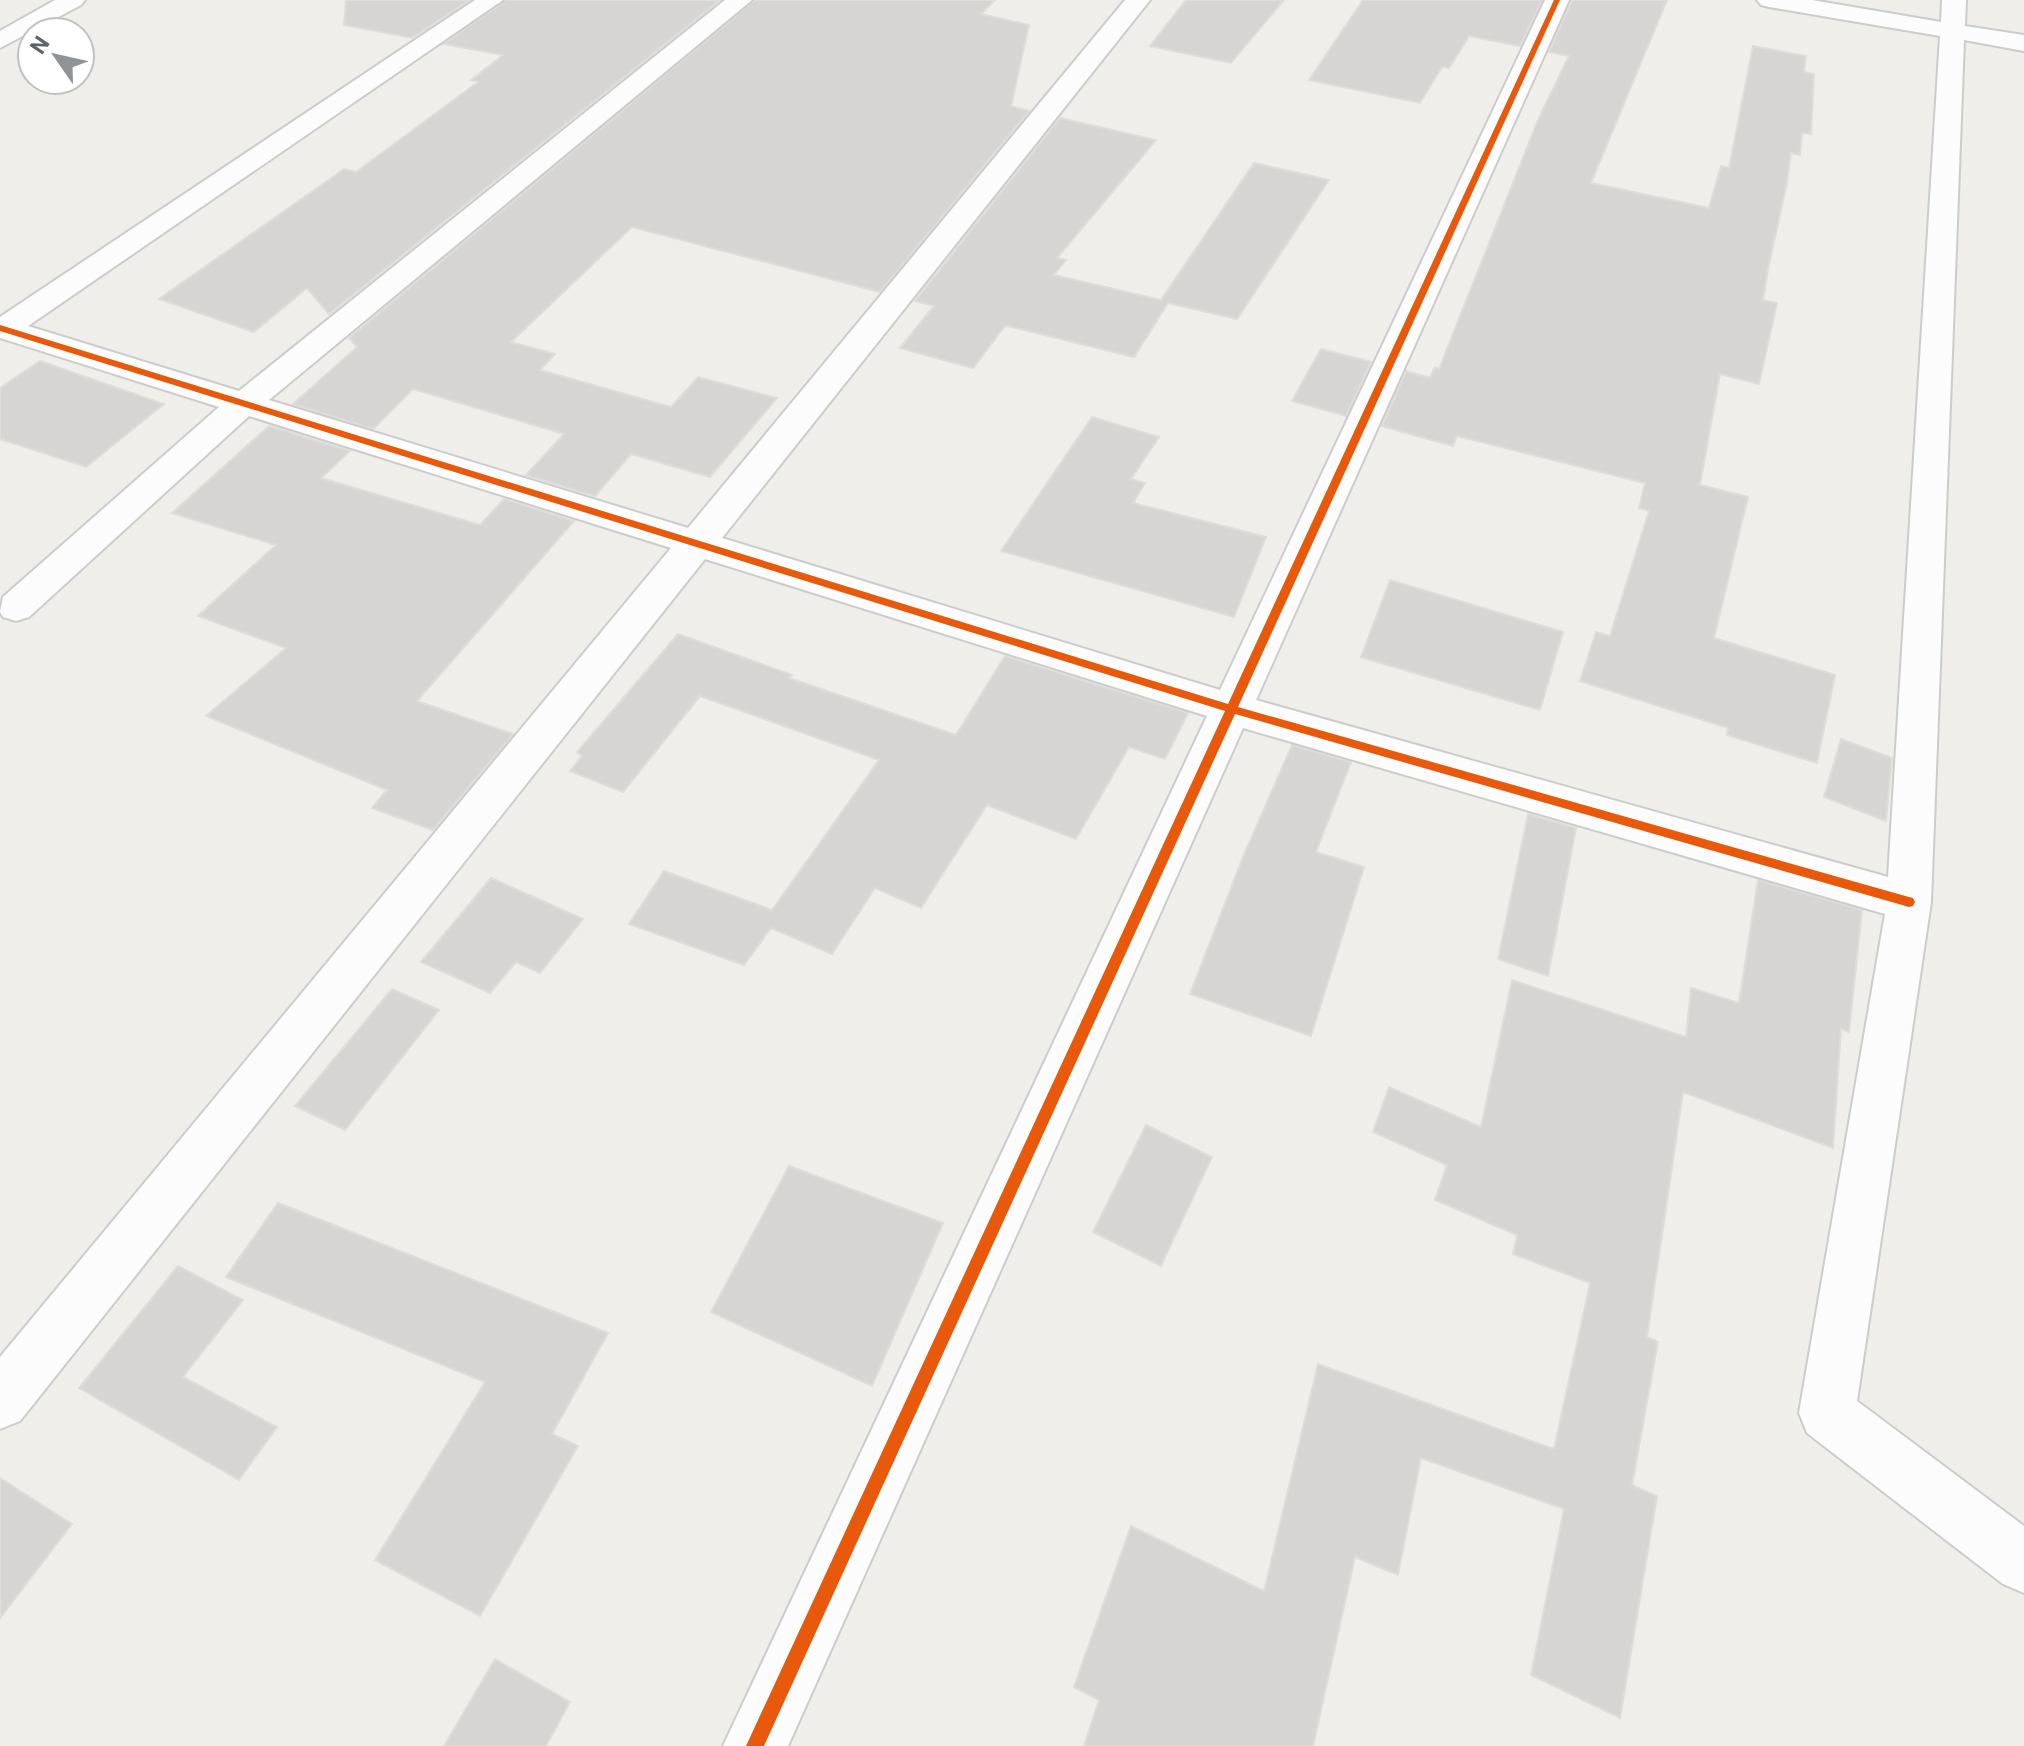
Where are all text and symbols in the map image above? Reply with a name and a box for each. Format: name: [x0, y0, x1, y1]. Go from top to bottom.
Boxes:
north arrow: [16, 16, 96, 96]
text: N: [25, 32, 55, 59]

